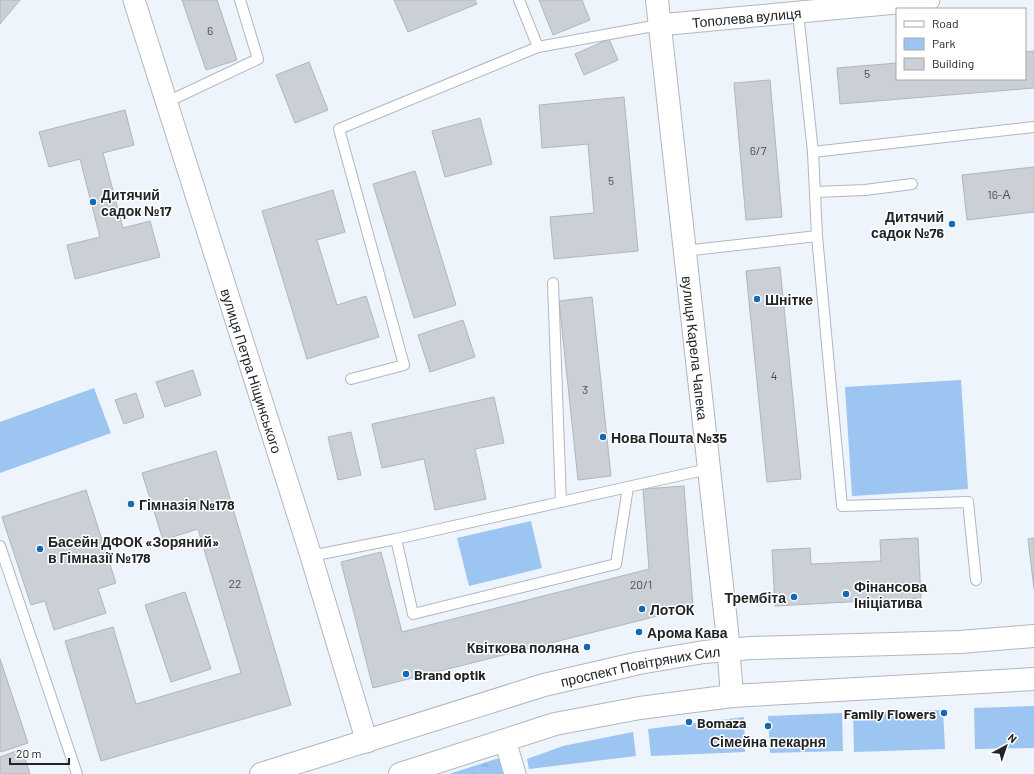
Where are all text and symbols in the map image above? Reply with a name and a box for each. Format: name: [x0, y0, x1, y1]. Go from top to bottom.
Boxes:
street label: Тополева вулиця: [691, 3, 802, 30]
legend: [896, 8, 1026, 80]
text: Road: [932, 16, 959, 30]
house number: 6: [207, 23, 213, 37]
text: Park: [932, 36, 956, 50]
text: Building: [932, 56, 974, 70]
house number: 5: [864, 66, 870, 80]
house number: 6/7: [750, 143, 767, 157]
house number: 5: [608, 173, 614, 187]
place label: Дитячий садок №17: [101, 186, 172, 219]
house number: 16-А: [987, 187, 1011, 201]
marker: Дитячий садок №17: [88, 197, 98, 207]
place label: Дитячий садок №76: [871, 208, 944, 241]
marker: Дитячий садок №76: [947, 219, 957, 229]
street label: вулиця Карела Чапека: [679, 275, 712, 421]
street label: вулиця Петра Ніщинського: [218, 286, 286, 455]
place label: Шнітке: [765, 291, 813, 308]
marker: Шнітке: [752, 294, 762, 304]
house number: 4: [771, 368, 777, 382]
house number: 3: [582, 382, 588, 396]
place label: Нова Пошта №35: [611, 429, 728, 446]
marker: Нова Пошта №35: [598, 432, 608, 442]
place label: Гімназія №178: [139, 496, 235, 513]
marker: Гімназія №178: [126, 499, 136, 509]
place label: Басейн ДФОК «Зоряний» в Гімназії №178: [48, 533, 219, 566]
marker: Басейн ДФОК «Зоряний» в Гімназії №178: [35, 544, 45, 554]
house number: 22: [229, 576, 241, 590]
house number: 20/1: [630, 577, 652, 591]
place label: Фінансова Ініціатива: [854, 578, 927, 611]
place label: Трембіта: [724, 589, 786, 606]
marker: Фінансова Ініціатива: [841, 589, 851, 599]
marker: Трембіта: [789, 592, 799, 602]
place label: ЛотОК: [650, 601, 695, 618]
marker: ЛотОК: [637, 604, 647, 614]
place label: Арома Кава: [647, 624, 728, 641]
marker: Арома Кава: [634, 627, 644, 637]
place label: Квіткова поляна: [467, 639, 579, 656]
street label: проспект Повітряних Сил: [559, 642, 721, 689]
marker: Квіткова поляна: [582, 642, 592, 652]
place label: Brand optik: [414, 666, 486, 683]
marker: Brand optik: [401, 669, 411, 679]
place label: Family Flowers: [844, 705, 936, 722]
marker: Family Flowers: [939, 708, 949, 718]
place label: Bomaza: [697, 714, 746, 731]
marker: Bomaza: [684, 717, 694, 727]
marker: Сімейна пекарня: [763, 721, 773, 731]
north arrow: [986, 726, 1026, 766]
text: N: [1006, 731, 1020, 745]
place label: Сімейна пекарня: [710, 733, 826, 750]
scale bar: [10, 740, 69, 766]
text: 20 m: [16, 746, 42, 760]

